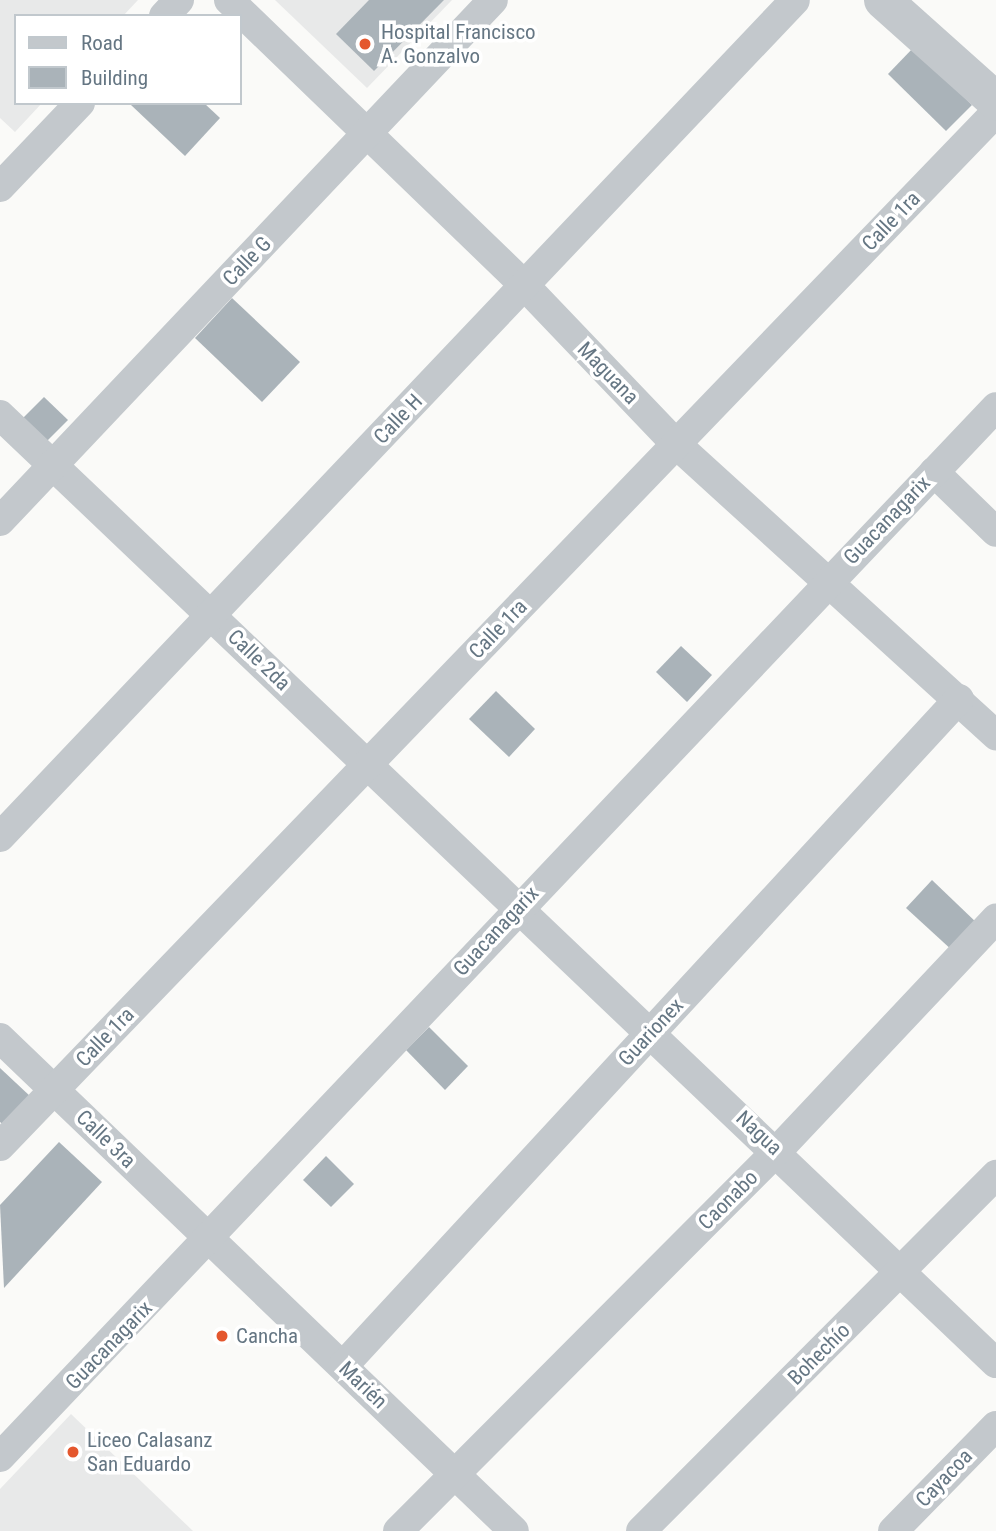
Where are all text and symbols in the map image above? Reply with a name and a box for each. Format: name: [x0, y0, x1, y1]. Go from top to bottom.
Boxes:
legend: [14, 14, 242, 105]
place label: Hospital Francisco A. Gonzalvo: [381, 19, 536, 69]
text: Road: [81, 31, 123, 55]
marker: Hospital Francisco A. Gonzalvo: [355, 34, 375, 54]
text: Building: [81, 66, 148, 90]
street label: Calle 1ra: [857, 186, 925, 256]
street label: Calle G: [218, 231, 276, 291]
street label: Maguana: [572, 337, 644, 409]
street label: Calle H: [368, 389, 428, 449]
street label: Guacanagarix: [839, 470, 935, 570]
street label: Calle 1ra: [464, 594, 532, 664]
street label: Calle 2da: [223, 624, 295, 696]
street label: Guacanagarix: [448, 881, 544, 981]
street label: Guarionex: [613, 993, 689, 1071]
street label: Calle 1ra: [71, 1002, 139, 1072]
street label: Calle 3ra: [71, 1105, 141, 1173]
street label: Nagua: [731, 1105, 787, 1161]
street label: Caonabo: [693, 1165, 763, 1235]
street label: Guacanagarix: [61, 1295, 157, 1395]
street label: Bohechío: [783, 1318, 855, 1390]
place label: Cancha: [236, 1323, 298, 1349]
marker: Cancha: [214, 1328, 230, 1344]
street label: Marién: [334, 1356, 392, 1414]
place label: Liceo Calasanz San Eduardo: [87, 1427, 213, 1477]
marker: Liceo Calasanz San Eduardo: [65, 1444, 81, 1460]
street label: Cayacoa: [910, 1444, 978, 1512]

